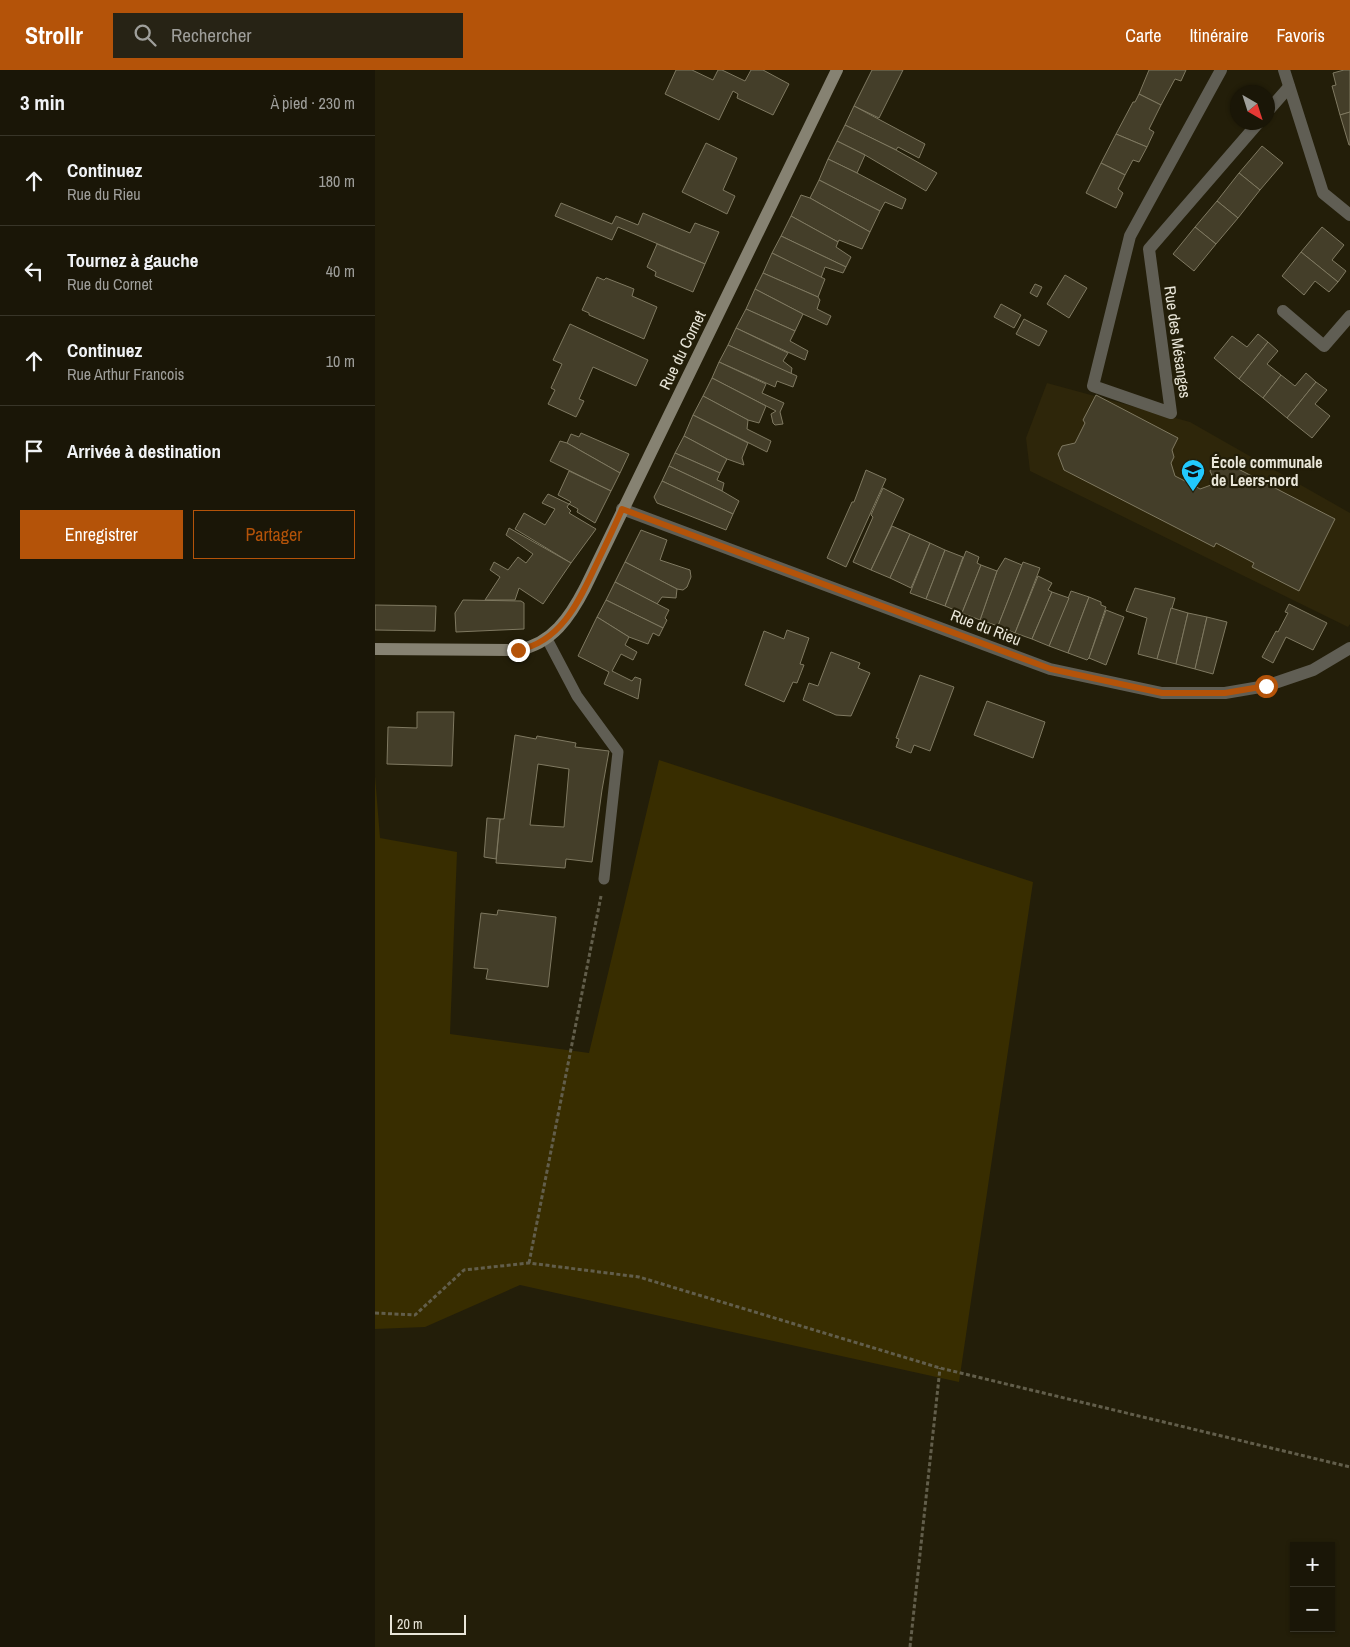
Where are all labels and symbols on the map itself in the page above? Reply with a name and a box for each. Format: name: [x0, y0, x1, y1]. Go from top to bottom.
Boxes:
north arrow: [1230, 85, 1275, 130]
street label: Rue des Mésanges: [1159, 284, 1197, 400]
street label: Rue du Cornet: [653, 307, 711, 393]
place label: École communale de Leers-nord: [1211, 451, 1323, 491]
school or university icon: École communale de Leers-nord: [1180, 458, 1206, 492]
street label: Rue du Rieu: [948, 604, 1024, 650]
route end: [507, 639, 530, 662]
route start: [1255, 675, 1278, 698]
scale bar: [390, 1612, 466, 1635]

